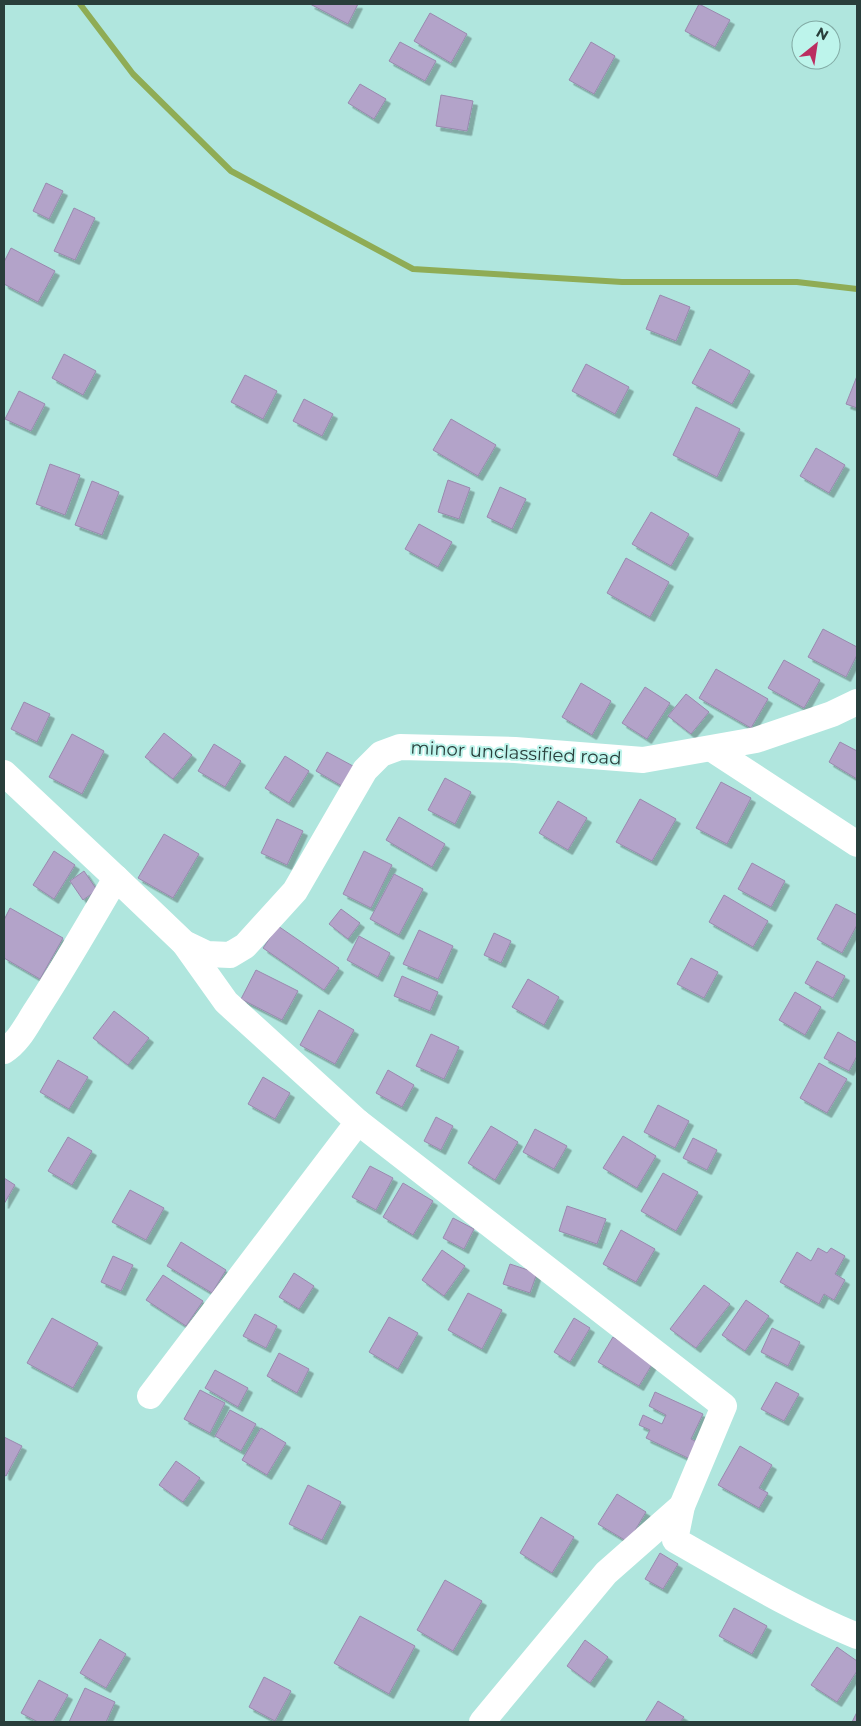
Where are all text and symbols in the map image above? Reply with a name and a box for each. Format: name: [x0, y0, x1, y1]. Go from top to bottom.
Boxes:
north arrow: [791, 20, 841, 70]
text: N: [813, 23, 832, 44]
street label: minor unclassified road: [410, 736, 622, 770]

